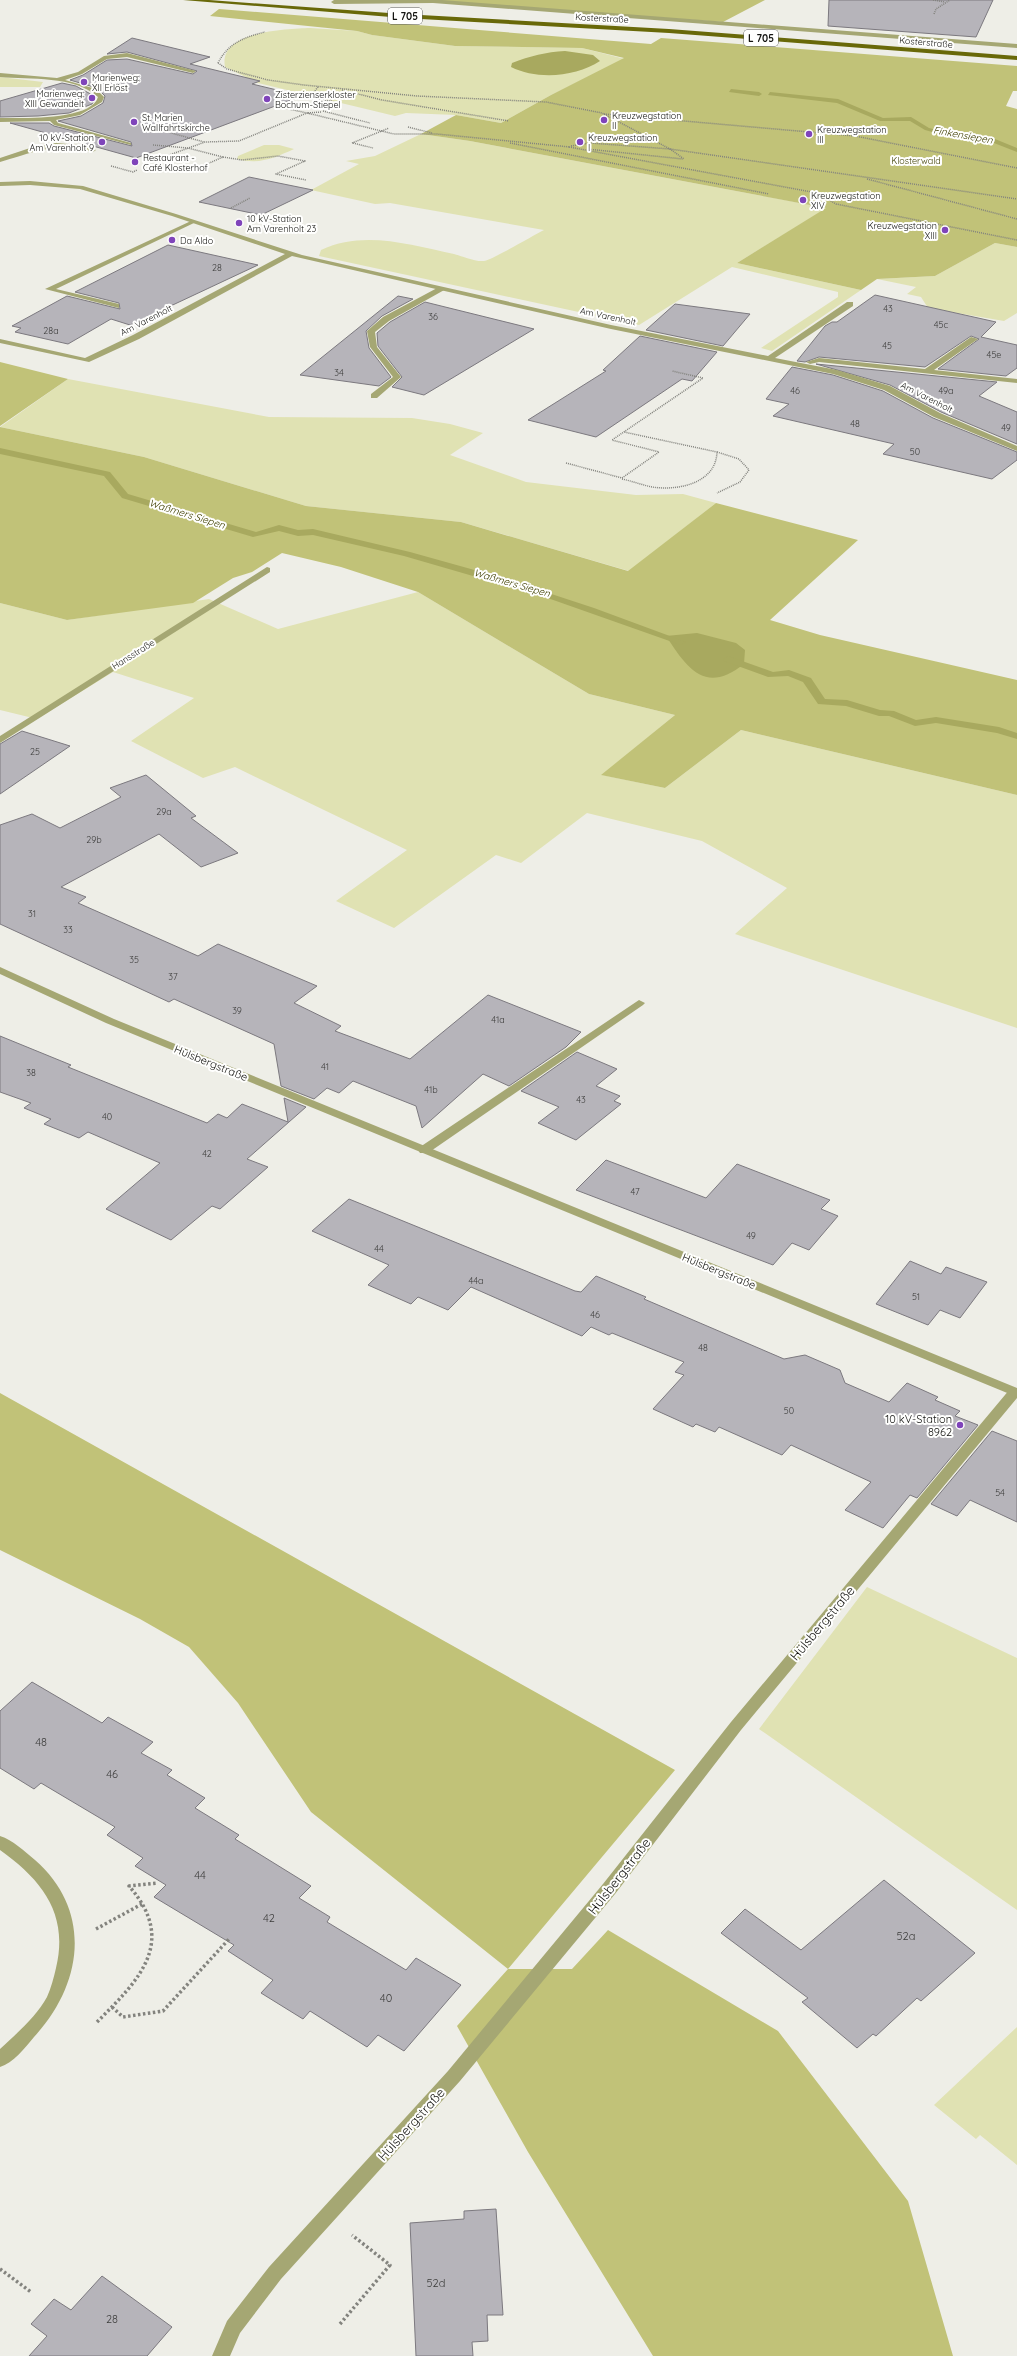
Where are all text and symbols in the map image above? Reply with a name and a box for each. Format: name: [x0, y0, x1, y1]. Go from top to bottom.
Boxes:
road number: L 705: [388, 8, 422, 24]
street label: Kosterstraße: [575, 11, 629, 25]
road number: L 705: [744, 30, 778, 46]
street label: Kosterstraße: [899, 34, 953, 50]
place label: Marienweg: XII Erlöst: [92, 72, 140, 93]
marker: Marienweg: XII Erlöst: [79, 77, 89, 87]
place label: Marienweg: XIII Gewandelt: [25, 88, 84, 109]
place label: Zisterzienserkloster Bochum-Stiepel: [275, 89, 356, 110]
marker: Marienweg: XIII Gewandelt: [87, 93, 97, 103]
marker: Zisterzienserkloster Bochum-Stiepel: [262, 94, 272, 104]
place label: Kreuzwegstation II: [612, 110, 681, 131]
place label: St. Marien Wallfahrtskirche: [142, 112, 210, 133]
marker: Kreuzwegstation II: [599, 115, 609, 125]
marker: St. Marien Wallfahrtskirche: [129, 117, 139, 127]
water label: Finkensiepen: [932, 123, 994, 147]
place label: Kreuzwegstation III: [817, 124, 886, 145]
marker: Kreuzwegstation III: [804, 129, 814, 139]
place label: 10 kV-Station Am Varenholt 9: [30, 132, 94, 153]
place label: Kreuzwegstation I: [588, 132, 657, 153]
marker: 10 kV-Station Am Varenholt 9: [97, 137, 107, 147]
marker: Kreuzwegstation I: [575, 137, 585, 147]
place label: Restaurant - Café Klosterhof: [143, 152, 209, 173]
park label: Klosterwald: [891, 155, 941, 166]
marker: Restaurant - Café Klosterhof: [130, 157, 140, 167]
place label: Kreuzwegstation XIV: [811, 190, 880, 211]
marker: Kreuzwegstation XIV: [798, 195, 808, 205]
place label: 10 kV-Station Am Varenholt 23: [247, 213, 316, 234]
marker: 10 kV-Station Am Varenholt 23: [234, 218, 244, 228]
place label: Kreuzwegstation XIII: [868, 220, 937, 241]
marker: Kreuzwegstation XIII: [940, 225, 950, 235]
marker: Da Aldo: [167, 235, 177, 245]
place label: Da Aldo: [180, 235, 213, 246]
house number: 28: [212, 262, 222, 273]
street label: Am Varenholt: [118, 302, 174, 338]
house number: 43: [883, 303, 893, 314]
street label: Am Varenholt: [579, 305, 637, 327]
house number: 36: [428, 311, 438, 322]
house number: 45c: [934, 319, 949, 330]
house number: 28a: [43, 325, 59, 336]
house number: 45: [882, 340, 892, 351]
house number: 45e: [987, 349, 1001, 360]
house number: 34: [334, 367, 344, 378]
street label: Am Varenholt: [899, 379, 955, 415]
house number: 46: [790, 385, 800, 396]
house number: 49a: [938, 385, 954, 396]
house number: 48: [850, 418, 860, 429]
house number: 49: [1001, 422, 1011, 433]
house number: 50: [910, 446, 920, 457]
water label: Waßmers Siepen: [147, 496, 227, 532]
water label: Waßmers Siepen: [472, 566, 552, 600]
street label: Hansstraße: [110, 637, 156, 671]
house number: 25: [30, 746, 40, 757]
house number: 29a: [156, 806, 172, 817]
house number: 29b: [86, 834, 102, 845]
house number: 31: [28, 908, 36, 919]
house number: 33: [63, 924, 73, 935]
house number: 35: [129, 954, 139, 965]
house number: 37: [168, 971, 178, 982]
house number: 39: [232, 1005, 242, 1016]
house number: 41a: [491, 1014, 505, 1025]
street label: Hülsbergstraße: [172, 1042, 250, 1084]
house number: 41: [321, 1061, 329, 1072]
house number: 38: [26, 1067, 36, 1078]
house number: 41b: [424, 1084, 438, 1095]
house number: 43: [576, 1094, 586, 1105]
house number: 40: [102, 1111, 112, 1122]
house number: 42: [202, 1148, 212, 1159]
house number: 47: [630, 1186, 640, 1197]
house number: 49: [746, 1230, 756, 1241]
house number: 44: [374, 1243, 384, 1254]
street label: Hülsbergstraße: [680, 1250, 758, 1292]
house number: 44a: [469, 1275, 483, 1286]
house number: 51: [912, 1291, 920, 1302]
house number: 46: [590, 1309, 600, 1320]
house number: 48: [698, 1342, 708, 1353]
house number: 50: [784, 1405, 794, 1416]
place label: 10 kV-Station 8962: [885, 1412, 952, 1439]
marker: 10 kV-Station 8962: [955, 1420, 965, 1430]
house number: 54: [995, 1487, 1005, 1498]
street label: Hülsbergstraße: [786, 1582, 858, 1664]
house number: 48: [35, 1735, 47, 1749]
house number: 46: [106, 1767, 118, 1781]
street label: Hülsbergstraße: [584, 1835, 654, 1917]
house number: 44: [194, 1868, 206, 1882]
house number: 42: [263, 1911, 275, 1925]
house number: 52a: [897, 1929, 915, 1943]
house number: 40: [380, 1991, 392, 2005]
street label: Hülsbergstraße: [374, 2084, 448, 2164]
house number: 52d: [427, 2276, 445, 2290]
house number: 28: [106, 2312, 118, 2326]

